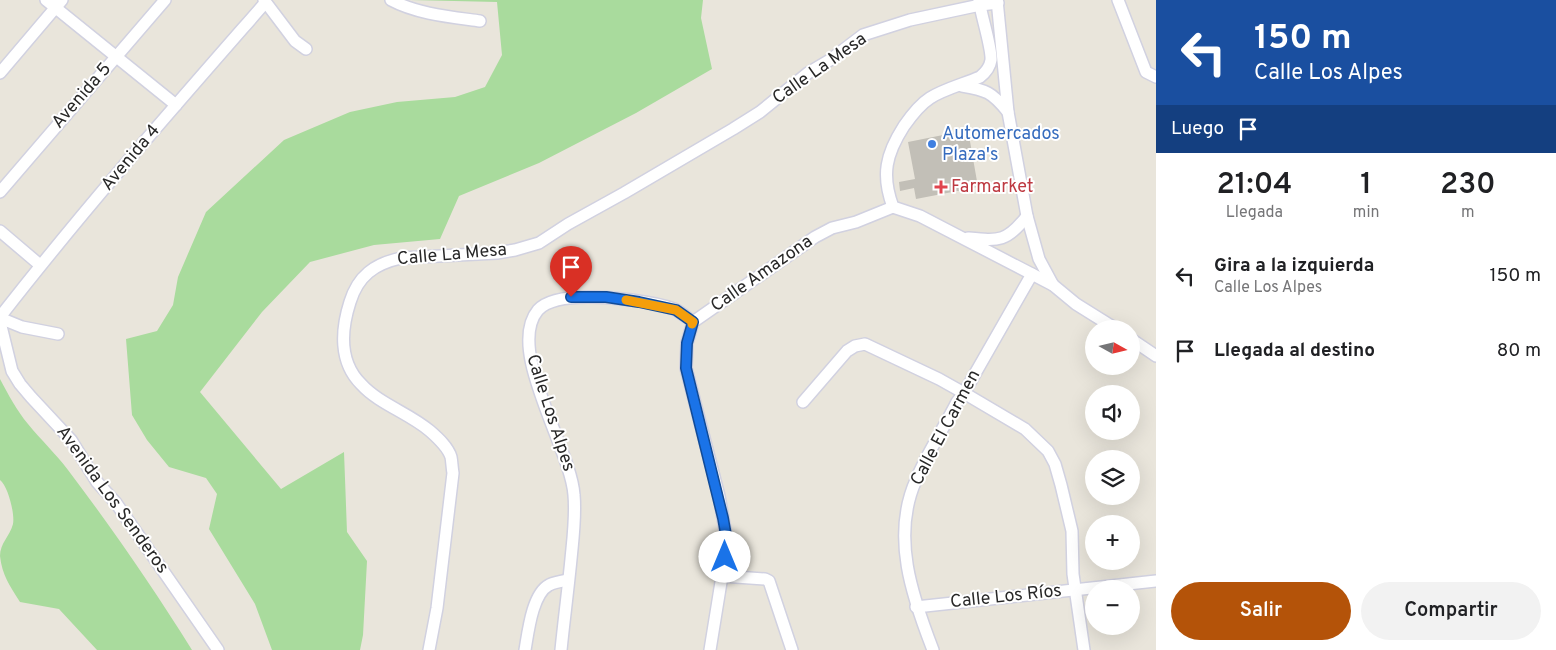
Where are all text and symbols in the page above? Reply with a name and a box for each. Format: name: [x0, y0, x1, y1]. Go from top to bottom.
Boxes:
text: 150 m: [1254, 17, 1352, 61]
icon: left: [1171, 20, 1236, 85]
street label: Calle La Mesa: [768, 28, 872, 110]
street label: Avenida 5: [47, 58, 117, 134]
text: Calle Los Alpes: [1254, 60, 1403, 87]
icon: arrive: [1234, 115, 1262, 143]
text: Luego: [1171, 117, 1224, 141]
street label: Avenida 4: [96, 120, 166, 196]
place label: Automercados Plaza's: [942, 123, 1060, 167]
marker: Automercados Plaza's: [926, 138, 938, 150]
text: 21:04: [1217, 167, 1292, 204]
text: 1: [1360, 167, 1372, 204]
text: 230: [1440, 167, 1495, 204]
place label: Farmarket: [951, 176, 1034, 199]
marker: Farmarket: [935, 181, 947, 193]
text: Llegada: [1226, 203, 1283, 223]
text: min: [1353, 203, 1379, 223]
text: m: [1461, 203, 1475, 223]
street label: Calle Amazona: [707, 230, 817, 318]
street label: Calle La Mesa: [396, 239, 508, 271]
pin: [550, 246, 592, 297]
icon: arrive: [557, 253, 585, 281]
text: Gira a la izquierda: [1214, 254, 1374, 278]
icon: left: [1171, 262, 1199, 290]
text: 150 m: [1489, 264, 1541, 288]
text: Calle Los Alpes: [1214, 278, 1322, 298]
north arrow: [1085, 320, 1140, 375]
map controls: [1085, 320, 1140, 635]
icon: arrive: [1171, 337, 1199, 365]
text: Llegada al destino: [1214, 339, 1375, 363]
text: 80 m: [1497, 339, 1541, 363]
street label: Calle Los Alpes: [520, 352, 580, 474]
street label: Calle El Carmen: [906, 366, 986, 490]
button: sound: [1085, 385, 1140, 440]
street label: Avenida Los Senderos: [51, 422, 173, 578]
button: layers: [1085, 450, 1140, 505]
button: +: [1085, 515, 1140, 570]
position arrow: [698, 530, 750, 582]
street label: Calle Los Ríos: [949, 580, 1063, 614]
button: −: [1085, 580, 1140, 635]
button: Salir: [1171, 582, 1351, 640]
button: Compartir: [1361, 582, 1541, 640]

